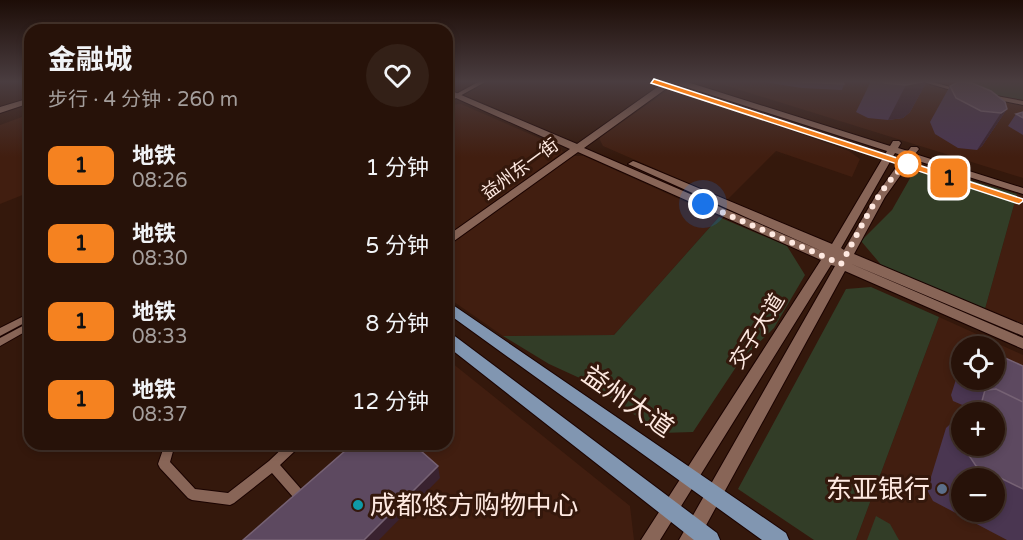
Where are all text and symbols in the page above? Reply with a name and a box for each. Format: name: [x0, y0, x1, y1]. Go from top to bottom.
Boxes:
text: 金融城: [48, 43, 132, 77]
button: heart: [366, 44, 429, 107]
text: 步行 · 4 分钟 · 260 m: [48, 88, 238, 112]
street label: 益州东一街: [477, 134, 563, 204]
text: 地铁: [132, 143, 176, 169]
unlabelled marker: [895, 151, 921, 177]
text: 1: [74, 153, 88, 178]
text: 1 分钟: [365, 155, 429, 181]
line badge: 1: [930, 158, 968, 198]
text: 1: [942, 166, 956, 191]
text: 08:26: [132, 169, 187, 193]
your location: [688, 189, 718, 219]
text: 地铁: [132, 221, 176, 247]
text: 1: [74, 231, 88, 256]
text: 5 分钟: [365, 233, 429, 259]
text: 08:30: [132, 247, 187, 271]
street label: 交子大道: [725, 289, 790, 374]
text: 地铁: [132, 299, 176, 325]
text: 1: [74, 309, 88, 334]
text: 8 分钟: [365, 311, 429, 337]
text: 08:33: [132, 325, 187, 349]
map controls: [951, 336, 1005, 522]
button: locate: [951, 336, 1005, 390]
street label: 益州大道: [576, 359, 679, 444]
text: 地铁: [132, 377, 176, 403]
text: 1: [74, 387, 88, 412]
text: 12 分钟: [352, 389, 429, 415]
button: +: [951, 402, 1005, 456]
text: 08:37: [132, 403, 187, 427]
button: −: [951, 468, 1005, 522]
place label: 东亚银行: [826, 474, 930, 505]
marker: 东亚银行: [935, 482, 949, 496]
place label: 成都悠方购物中心: [370, 490, 578, 521]
marker: 成都悠方购物中心: [351, 498, 365, 512]

